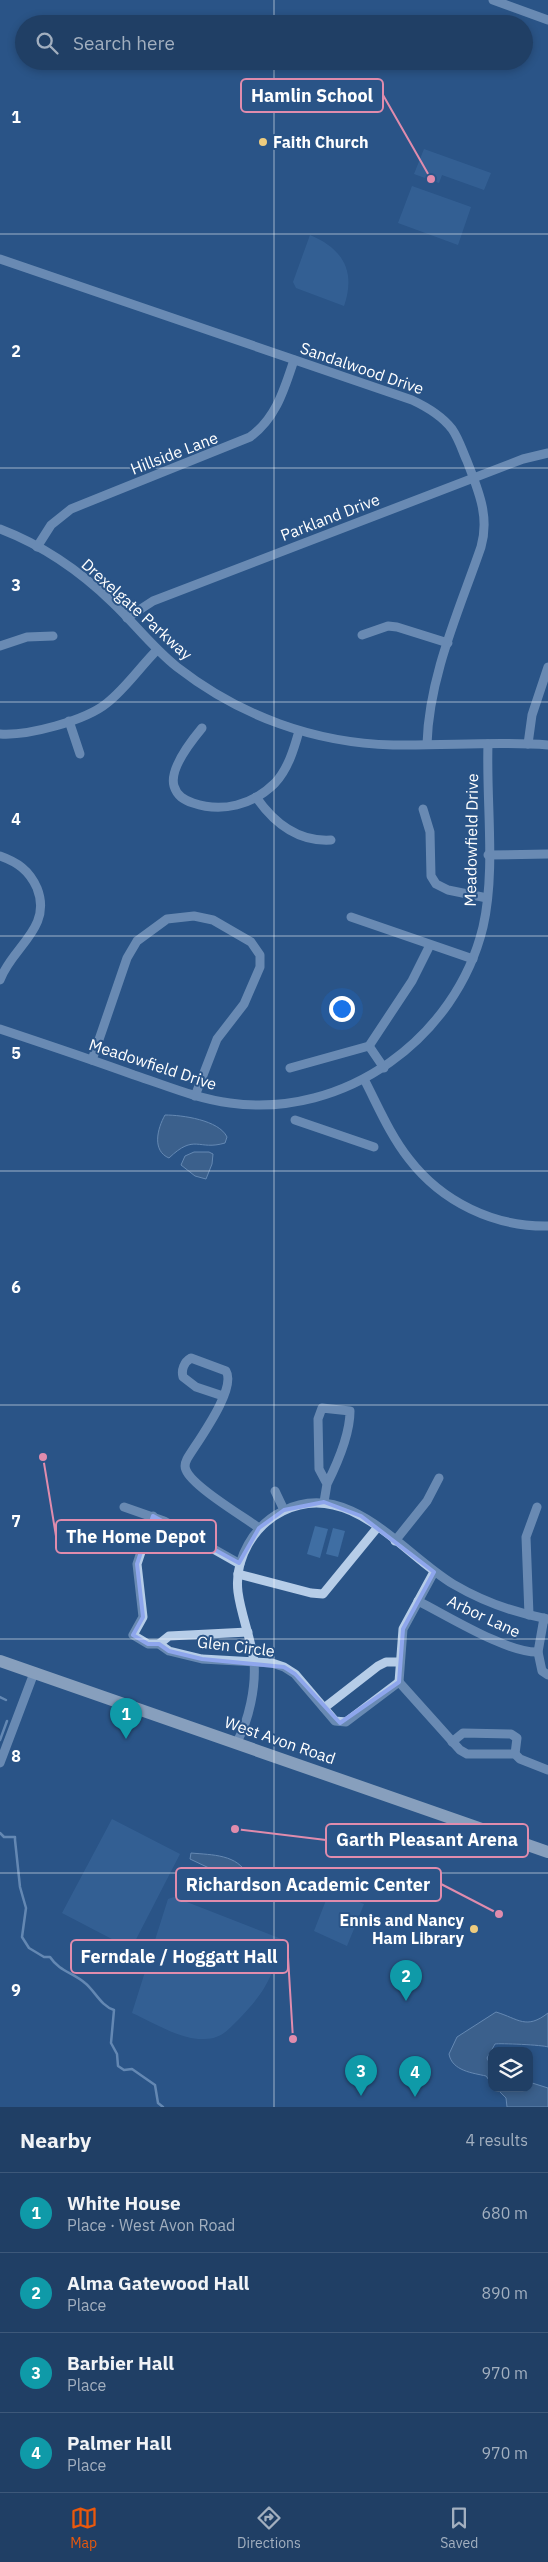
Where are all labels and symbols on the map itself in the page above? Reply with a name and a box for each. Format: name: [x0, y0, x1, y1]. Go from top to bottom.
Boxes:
callout: Hamlin School: [241, 79, 383, 112]
text: Hamlin School: [251, 84, 374, 107]
text: 1: [11, 107, 21, 127]
place label: Faith Church: [273, 132, 369, 152]
marker: Faith Church: [257, 136, 269, 148]
street label: Sandalwood Drive: [298, 337, 427, 399]
text: 2: [11, 341, 21, 361]
street label: Hillside Lane: [127, 427, 221, 479]
street label: Parkland Drive: [278, 489, 383, 545]
street label: Drexelgate Parkway: [77, 554, 197, 664]
text: 3: [11, 575, 21, 595]
street label: Meadowfield Drive: [460, 773, 482, 907]
text: 4: [11, 809, 21, 829]
your location: [329, 996, 355, 1022]
street label: Meadowfield Drive: [87, 1034, 220, 1094]
text: 5: [11, 1043, 21, 1063]
text: 6: [11, 1277, 21, 1297]
text: 7: [11, 1511, 21, 1531]
callout: The Home Depot: [56, 1520, 216, 1553]
text: The Home Depot: [66, 1525, 206, 1548]
street label: Arbor Lane: [444, 1590, 524, 1642]
street label: Glen Circle: [196, 1631, 276, 1661]
pin: 1: [110, 1698, 142, 1739]
street label: West Avon Road: [222, 1712, 338, 1768]
text: 8: [11, 1746, 21, 1766]
callout: Garth Pleasant Arena: [326, 1824, 528, 1857]
text: Garth Pleasant Arena: [336, 1828, 518, 1851]
callout: Richardson Academic Center: [176, 1868, 441, 1901]
text: Richardson Academic Center: [186, 1873, 430, 1896]
place label: Ennis and Nancy Ham Library: [340, 1910, 464, 1948]
marker: Ennis and Nancy Ham Library: [468, 1923, 480, 1935]
callout: Ferndale / Hoggatt Hall: [71, 1940, 288, 1973]
text: Ferndale / Hoggatt Hall: [81, 1945, 278, 1968]
pin: 2: [390, 1960, 422, 2001]
text: 9: [11, 1980, 21, 2000]
pin: 3: [345, 2055, 377, 2096]
pin: 4: [399, 2056, 431, 2097]

